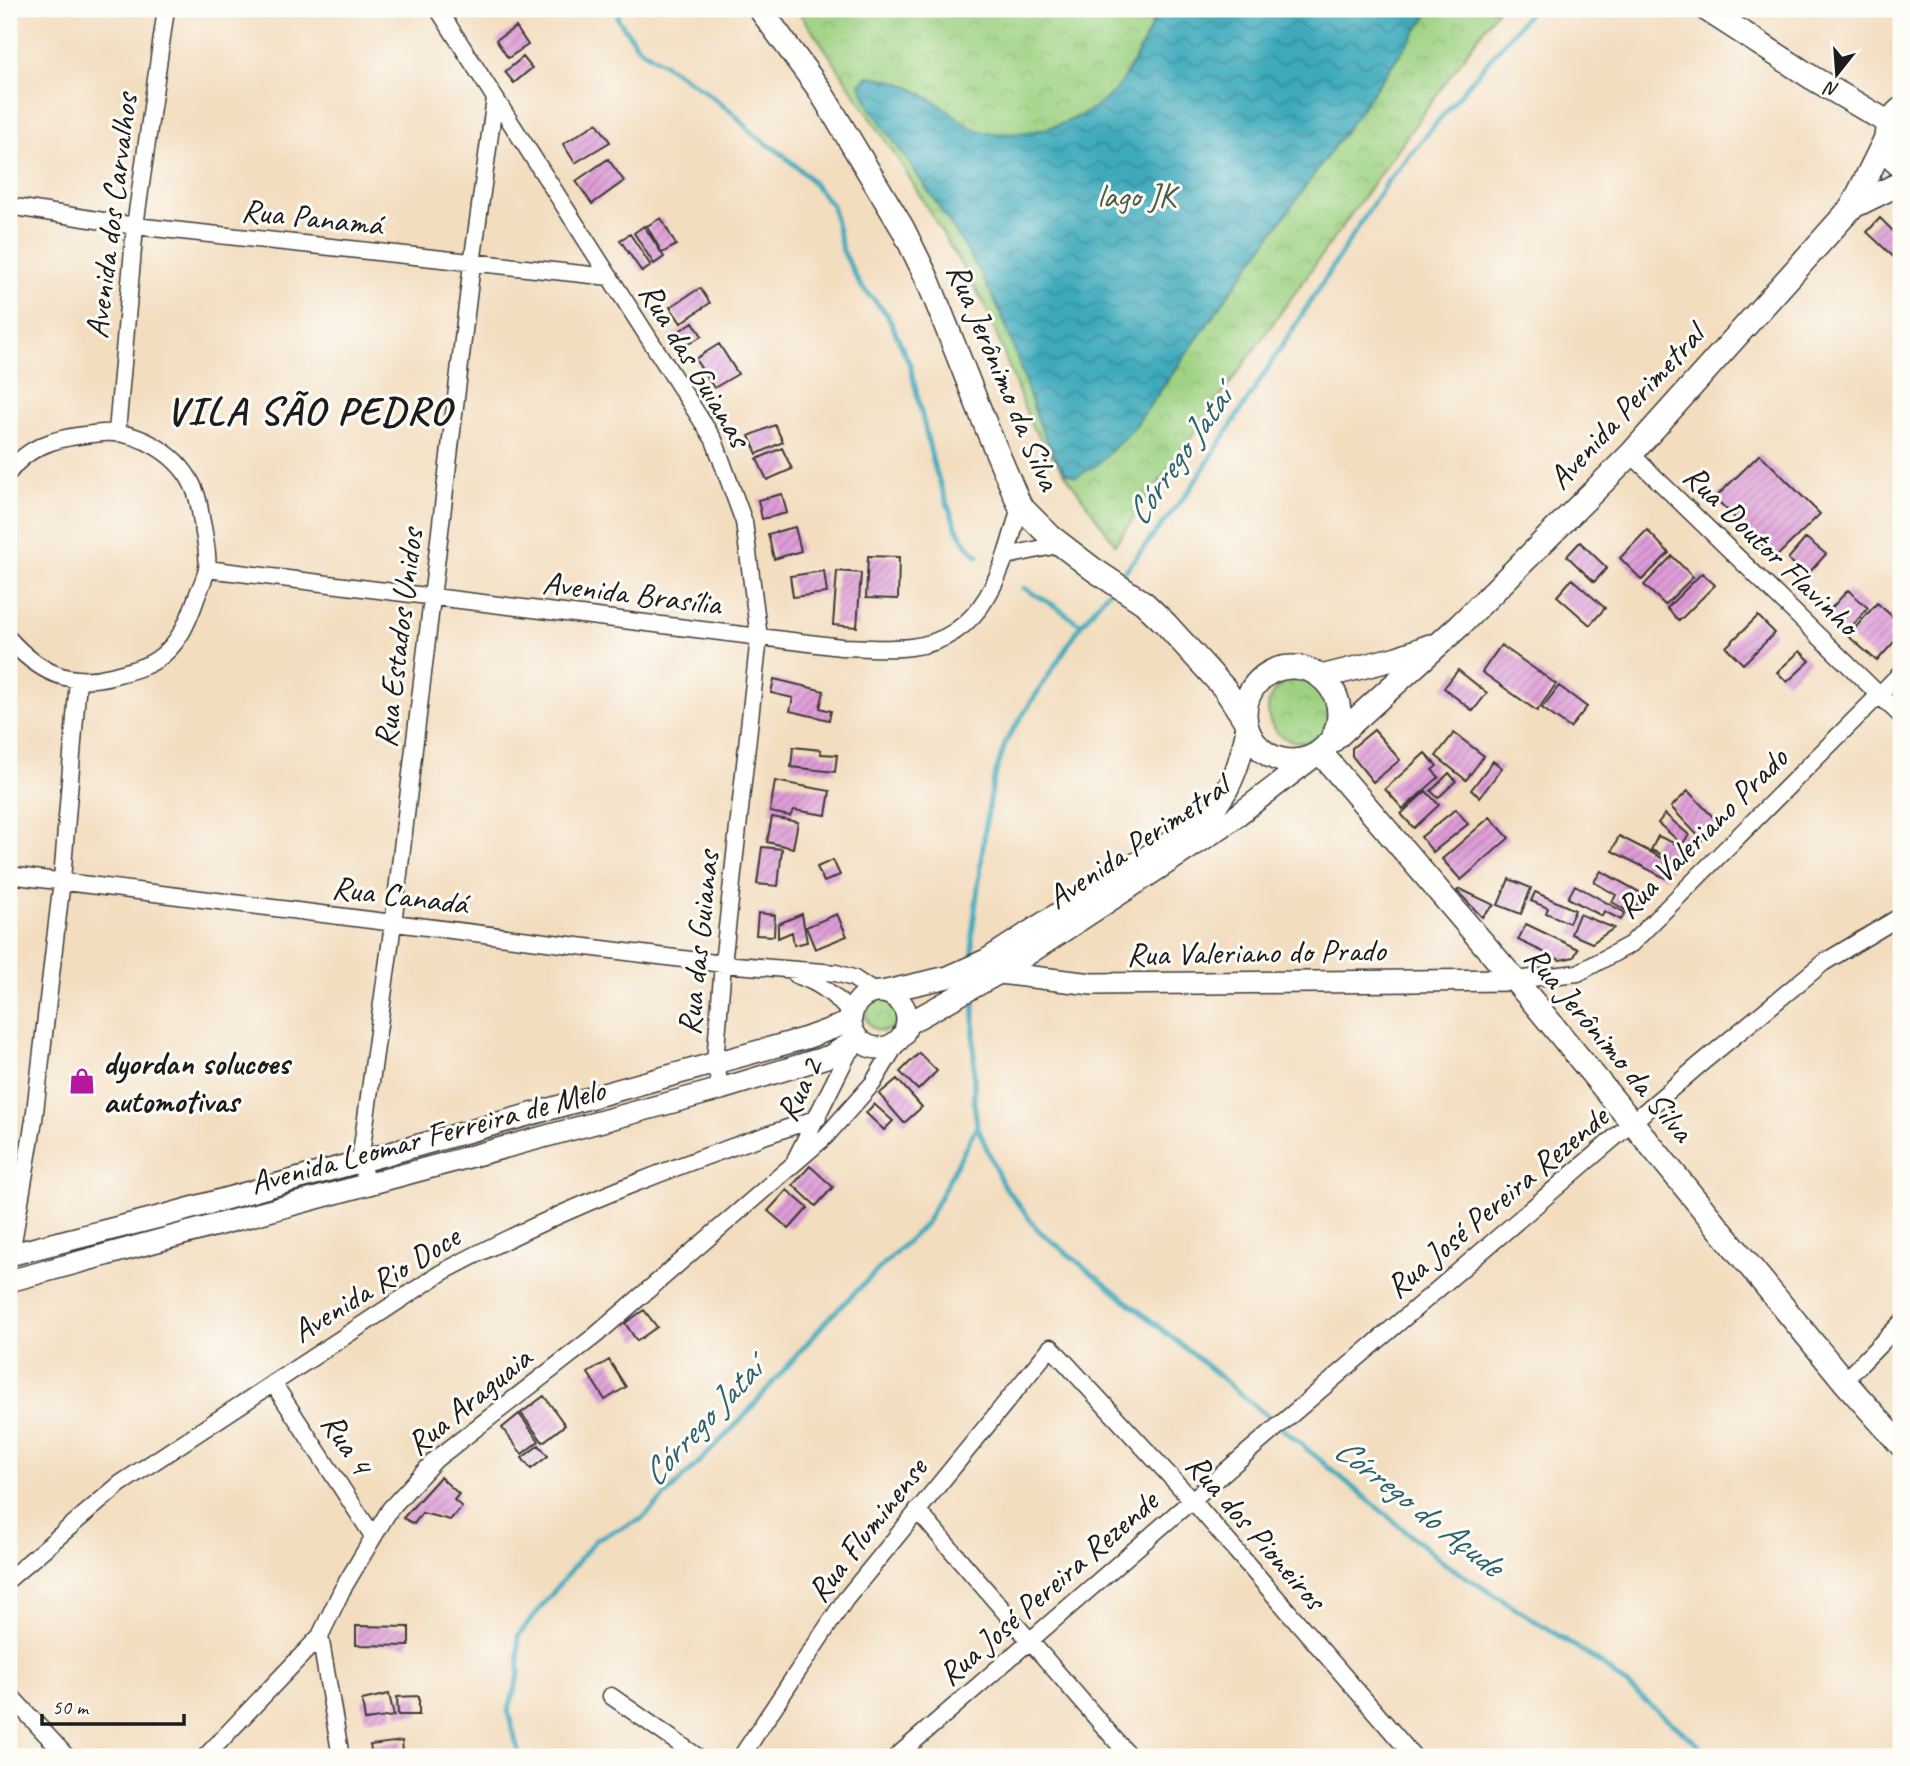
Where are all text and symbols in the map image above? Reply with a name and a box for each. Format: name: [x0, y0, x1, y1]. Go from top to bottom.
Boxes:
north arrow: [1801, 38, 1871, 108]
text: N: [1820, 75, 1841, 102]
street label: Avenida dos Carvalhos: [75, 89, 147, 341]
park label: lago JK: [1097, 175, 1181, 217]
street label: Rua Panamá: [239, 189, 388, 246]
street label: Rua Jerônimo da Silva: [937, 257, 1071, 498]
street label: Rua das Guianas: [630, 275, 762, 457]
street label: Avenida Perimetral: [1539, 311, 1717, 498]
water label: Córrego Jataí: [1115, 370, 1248, 534]
district label: VILA SÃO PEDRO: [166, 386, 455, 436]
street label: Rua Doutor Flavinho: [1675, 455, 1870, 647]
street label: Rua Estados Unidos: [364, 524, 433, 750]
street label: Avenida Brasília: [540, 561, 725, 625]
street label: Rua Valeriano Prado: [1607, 737, 1797, 927]
street label: Avenida Perimetral: [1039, 763, 1241, 918]
street label: Rua das Guianas: [667, 846, 729, 1037]
street label: Rua Canadá: [330, 866, 474, 925]
street label: Rua Valeriano do Prado: [1126, 929, 1388, 975]
street label: Rua Jerônimo da Silva: [1515, 937, 1704, 1151]
place label: dyordan solucoes automotivas: [103, 1042, 293, 1122]
street label: Rua 2: [766, 1048, 833, 1128]
shop icon: dyordan solucoes automotivas: [67, 1066, 97, 1096]
street label: Avenida Leomar Ferreira de Melo: [245, 1068, 611, 1204]
street label: Rua José Pereira Rezende: [1377, 1095, 1618, 1307]
street label: Avenida Rio Doce: [284, 1214, 469, 1352]
street label: Rua Araguaia: [397, 1336, 542, 1464]
water label: Córrego Jataí: [631, 1341, 779, 1495]
street label: Rua 4: [312, 1405, 384, 1485]
water label: Córrego do Açude: [1326, 1427, 1516, 1589]
street label: Rua dos Pioneiros: [1177, 1445, 1338, 1621]
street label: Rua Fluminense: [797, 1447, 938, 1610]
street label: Rua José Pereira Rezende: [929, 1479, 1168, 1695]
scale bar: [42, 1682, 184, 1726]
text: 50 m: [52, 1694, 90, 1720]

